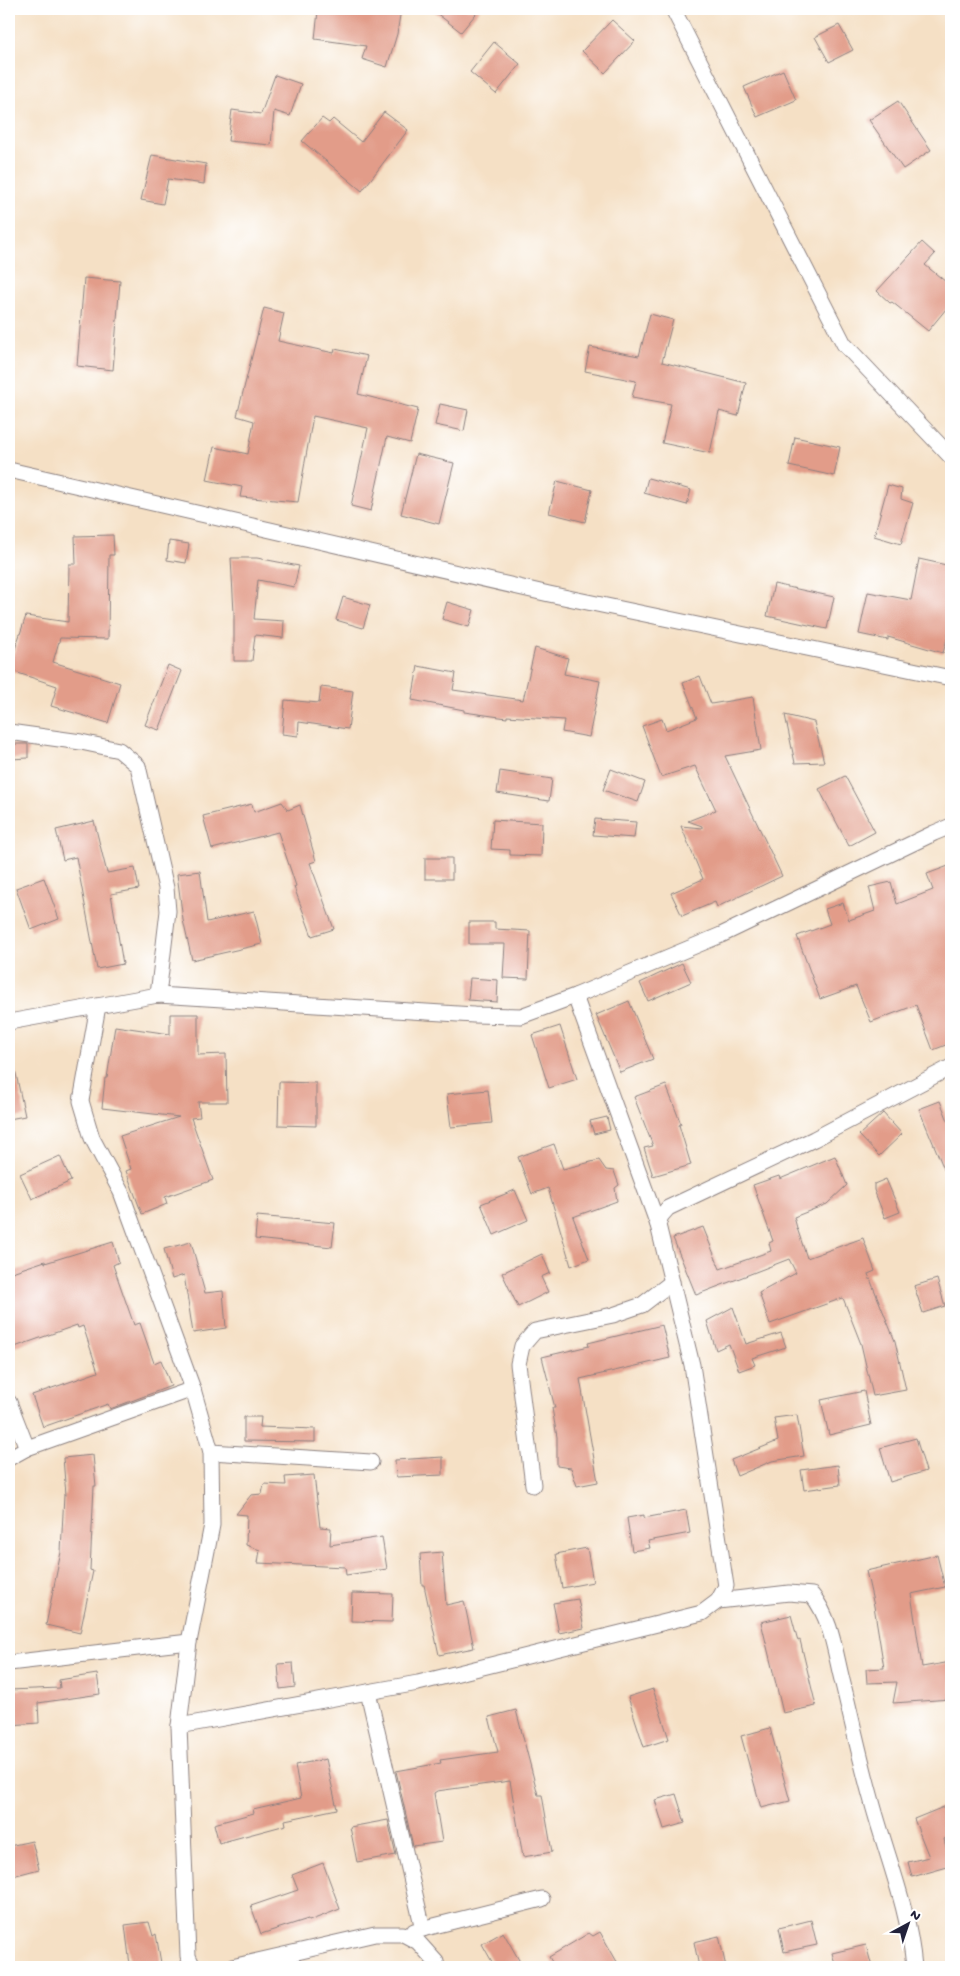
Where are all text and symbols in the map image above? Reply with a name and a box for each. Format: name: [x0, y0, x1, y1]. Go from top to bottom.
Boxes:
north arrow: [882, 1898, 932, 1948]
text: N: [906, 1907, 924, 1925]

